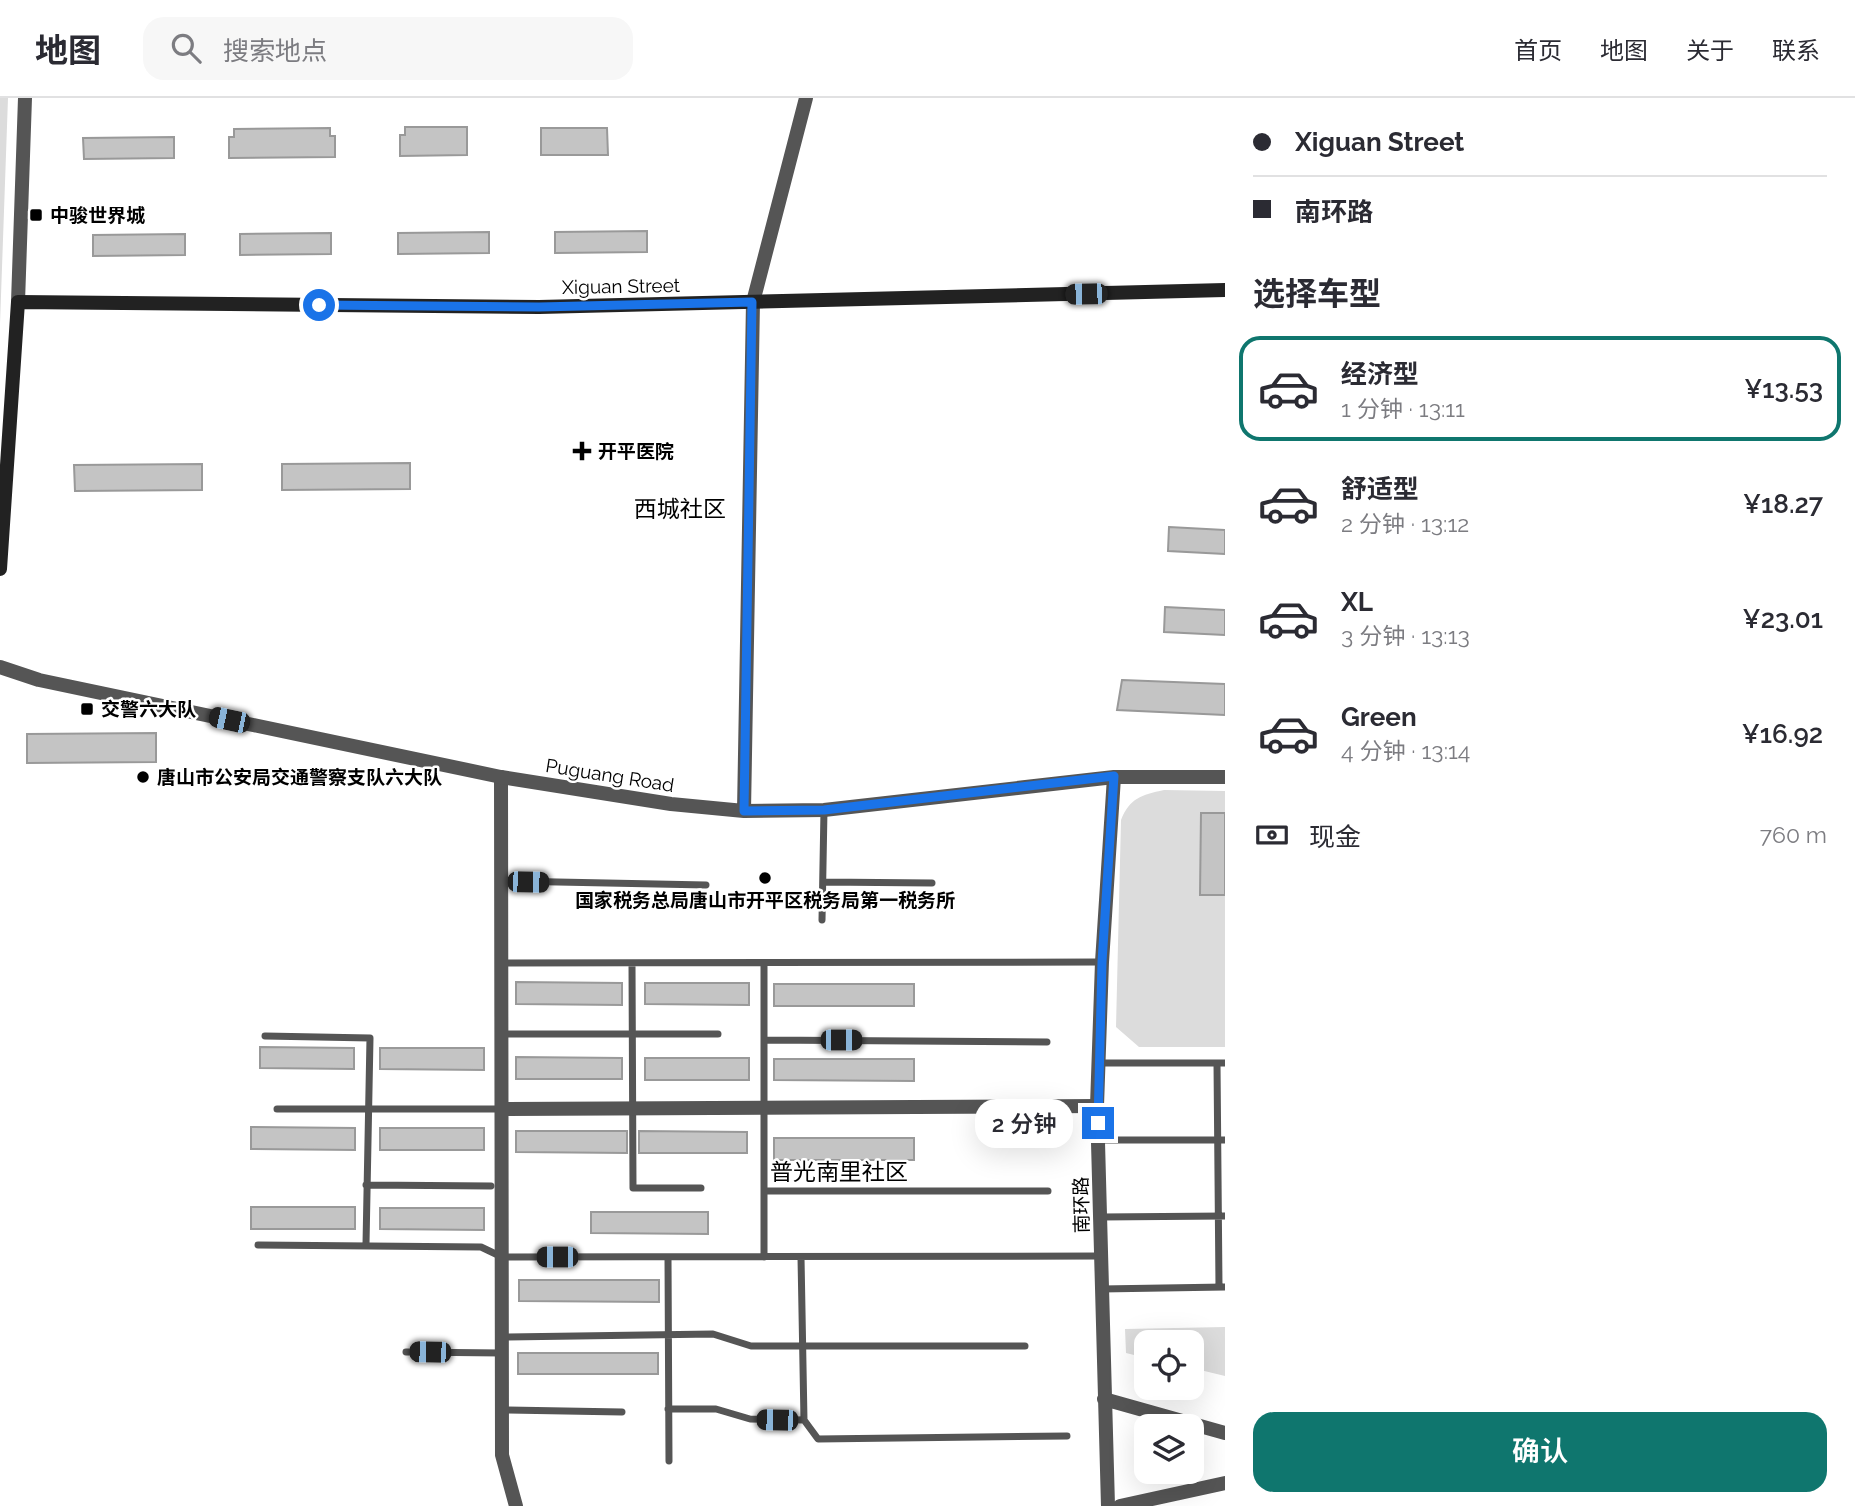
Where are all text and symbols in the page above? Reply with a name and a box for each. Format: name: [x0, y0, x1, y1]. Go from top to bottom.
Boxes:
search box: [143, 17, 633, 80]
icon: search: [167, 29, 205, 67]
text: 地图: [35, 31, 101, 70]
text: 搜索地点: [223, 36, 327, 66]
text: 首页: [1514, 36, 1562, 65]
text: 地图: [1600, 36, 1648, 65]
text: 关于: [1686, 36, 1734, 65]
text: 联系: [1772, 36, 1820, 65]
text: Xiguan Street: [1295, 127, 1464, 157]
text: 南环路: [1295, 197, 1373, 227]
place label: 中骏世界城: [50, 204, 145, 226]
marker: 中骏世界城: [28, 207, 44, 223]
street label: Xiguan Street: [562, 274, 681, 298]
text: 选择车型: [1253, 275, 1381, 312]
car: [1065, 283, 1108, 305]
route start: [303, 289, 335, 321]
icon: car: [1257, 357, 1320, 420]
text: 经济型: [1341, 359, 1419, 389]
text: ¥13.53: [1744, 374, 1823, 404]
text: 1 分钟 · 13:11: [1341, 395, 1465, 422]
place label: 开平医院: [598, 440, 674, 462]
marker: 开平医院: [572, 441, 592, 461]
icon: car: [1257, 472, 1320, 535]
text: 舒适型: [1341, 474, 1419, 504]
text: ¥18.27: [1743, 489, 1823, 519]
district label: 西城社区: [634, 495, 726, 522]
text: 2 分钟 · 13:12: [1341, 510, 1469, 537]
icon: car: [1257, 587, 1320, 650]
text: XL: [1341, 587, 1373, 617]
text: ¥23.01: [1743, 604, 1823, 634]
text: 3 分钟 · 13:13: [1341, 622, 1470, 649]
place label: 交警六大队: [101, 698, 196, 720]
marker: 交警六大队: [79, 701, 95, 717]
icon: car: [1257, 702, 1320, 765]
text: Green: [1341, 702, 1417, 732]
car: [207, 705, 252, 735]
text: ¥16.92: [1742, 719, 1823, 749]
text: 4 分钟 · 13:14: [1341, 737, 1470, 764]
street label: Puguang Road: [544, 754, 676, 796]
place label: 唐山市公安局交通警察支队六大队: [157, 766, 442, 788]
marker: 唐山市公安局交通警察支队六大队: [135, 769, 151, 785]
icon: cash: [1253, 816, 1291, 854]
text: 760 m: [1760, 821, 1827, 848]
text: 现金: [1309, 822, 1361, 852]
marker: 国家税务总局唐山市开平区税务局第一税务所: [757, 870, 773, 886]
car: [507, 871, 550, 893]
place label: 国家税务总局唐山市开平区税务局第一税务所: [575, 889, 955, 911]
car: [821, 1030, 863, 1051]
callout: 2 分钟: [976, 1098, 1074, 1148]
route end: [1082, 1107, 1114, 1139]
text: 2 分钟: [992, 1110, 1056, 1137]
district label: 普光南里社区: [770, 1158, 908, 1185]
street label: 南环路: [1070, 1176, 1092, 1234]
car: [537, 1247, 579, 1268]
map controls: [1134, 1330, 1204, 1484]
button: locate: [1134, 1330, 1204, 1400]
car: [409, 1341, 452, 1363]
car: [756, 1409, 799, 1431]
button: 确认: [1253, 1412, 1827, 1492]
button: layers: [1134, 1414, 1204, 1484]

